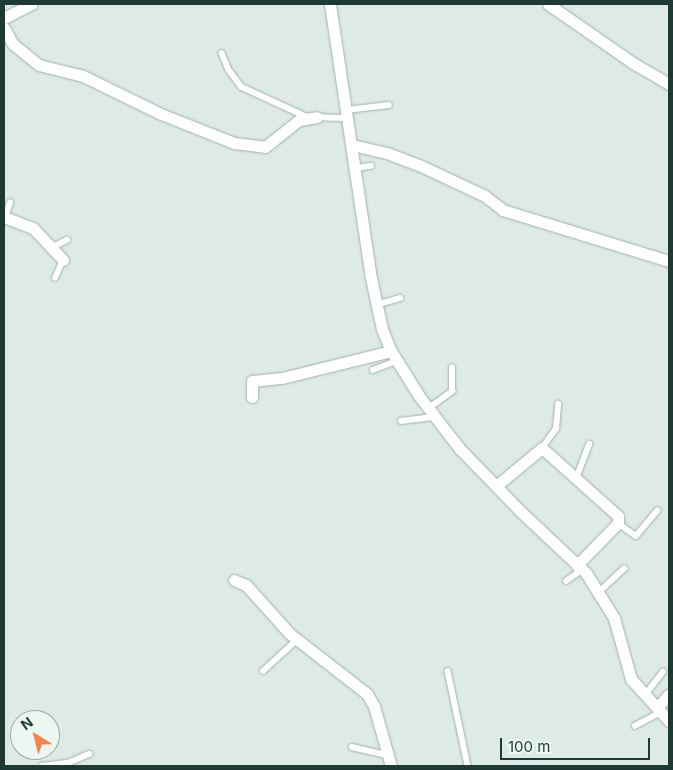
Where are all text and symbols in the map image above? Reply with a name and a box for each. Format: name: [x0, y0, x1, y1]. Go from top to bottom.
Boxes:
north arrow: [10, 710, 60, 760]
text: N: [17, 713, 36, 733]
scale bar: [503, 728, 653, 760]
text: 100 m: [508, 737, 550, 756]

